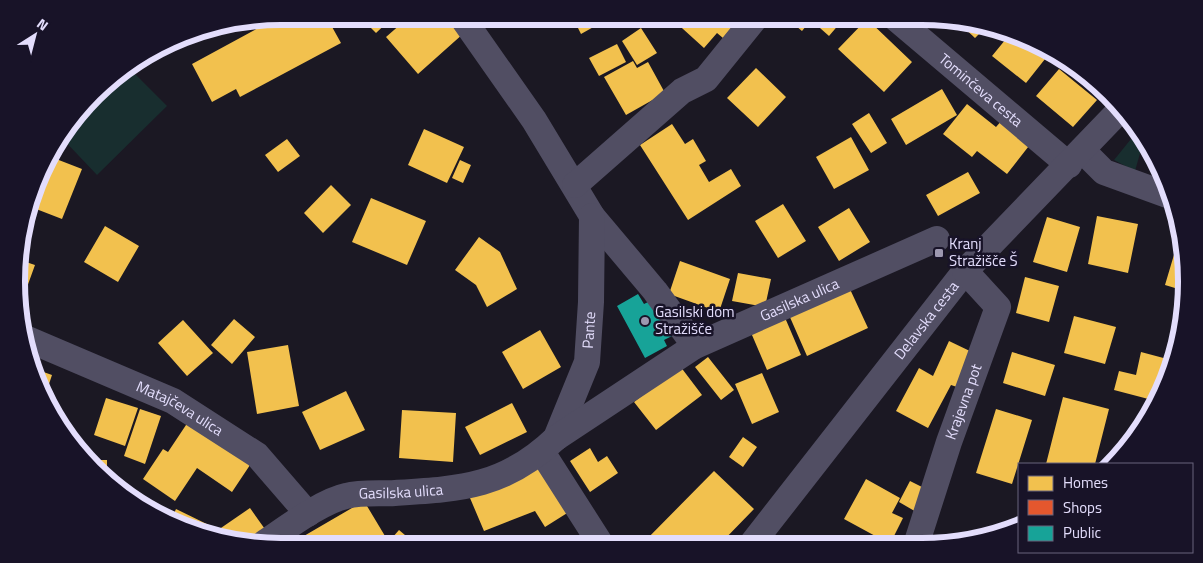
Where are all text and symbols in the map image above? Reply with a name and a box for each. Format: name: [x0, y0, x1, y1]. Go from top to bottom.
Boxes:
north arrow: [10, 10, 60, 60]
text: N: [33, 13, 53, 35]
street label: Tominčeva cesta: [934, 48, 1029, 133]
place label: Kranj Stražišče Š: [949, 232, 1018, 272]
marker: Kranj Stražišče Š: [933, 247, 945, 259]
street label: Gasilska ulica: [756, 272, 843, 327]
street label: Delavska cesta: [888, 276, 964, 364]
place label: Gasilski dom Stražišče: [655, 300, 735, 340]
street label: Pante: [576, 311, 601, 349]
marker: Gasilski dom Stražišče: [639, 315, 651, 327]
street label: Krajevna pot: [939, 360, 988, 443]
street label: Matajčeva ulica: [133, 375, 228, 442]
legend: [1018, 463, 1193, 553]
text: Homes: [1063, 471, 1108, 494]
street label: Gasilska ulica: [358, 477, 444, 505]
text: Shops: [1063, 496, 1102, 519]
text: Public: [1063, 521, 1101, 544]

